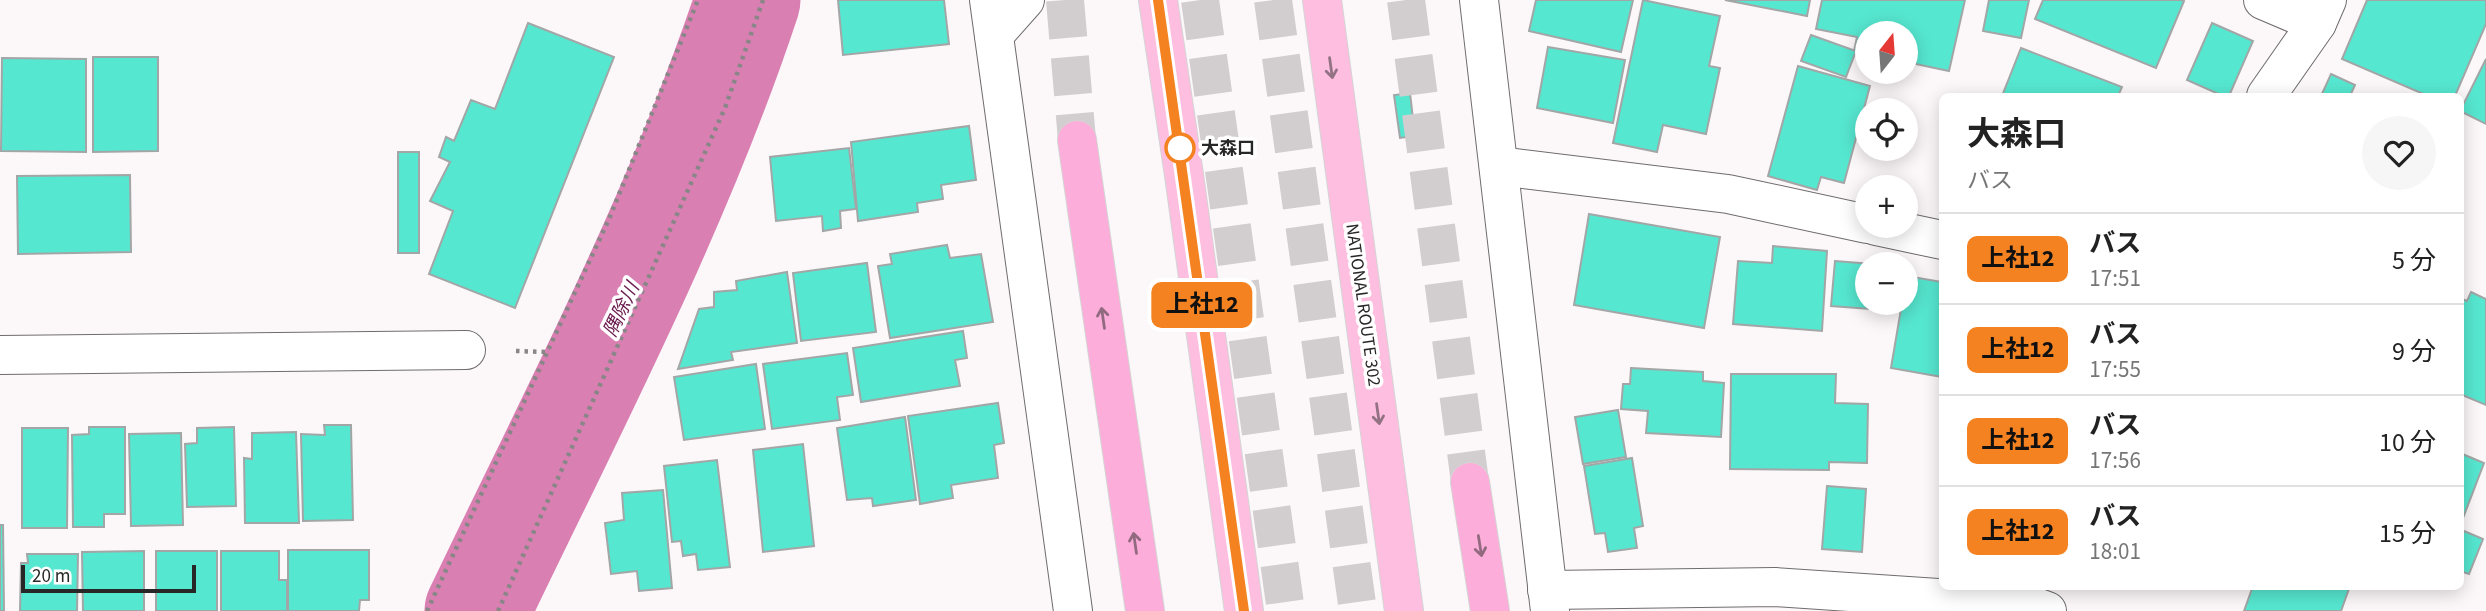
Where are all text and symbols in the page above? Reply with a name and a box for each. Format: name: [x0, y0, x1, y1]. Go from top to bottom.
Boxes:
north arrow: [1855, 21, 1918, 84]
map controls: [1855, 21, 1918, 315]
one-way arrow: [1325, 56, 1338, 78]
button: locate: [1855, 98, 1918, 161]
text: 大森口: [1967, 111, 2066, 158]
button: heart: [2362, 116, 2436, 190]
marker: 大森口: [1165, 133, 1195, 163]
place label: 大森口: [1201, 136, 1255, 161]
text: バス: [1967, 164, 2013, 197]
button: +: [1855, 175, 1918, 238]
street label: NATIONAL ROUTE 302: [1339, 222, 1387, 388]
text: バス: [2089, 225, 2141, 262]
text: 上社12: [1981, 241, 2054, 276]
text: 5 分: [2392, 242, 2436, 279]
button: −: [1855, 252, 1918, 315]
text: 17:51: [2089, 262, 2141, 295]
water label: 隅除川: [597, 277, 648, 342]
line badge: 上社12: [1153, 282, 1251, 328]
text: 上社12: [1165, 287, 1239, 322]
one-way arrow: [1096, 307, 1109, 330]
text: バス: [2089, 316, 2141, 353]
text: 上社12: [1981, 332, 2054, 367]
text: 9 分: [2392, 333, 2436, 370]
text: 17:55: [2089, 353, 2141, 386]
one-way arrow: [1371, 403, 1384, 425]
text: バス: [2089, 407, 2141, 444]
text: 上社12: [1981, 423, 2054, 458]
text: 10 分: [2379, 424, 2436, 461]
text: 17:56: [2089, 444, 2141, 477]
text: バス: [2089, 498, 2141, 535]
text: 上社12: [1981, 514, 2054, 549]
text: 15 分: [2379, 515, 2436, 552]
one-way arrow: [1128, 533, 1141, 555]
one-way arrow: [1474, 535, 1487, 557]
text: 18:01: [2089, 535, 2141, 568]
scale bar: [21, 562, 196, 594]
text: 20 m: [32, 563, 70, 590]

